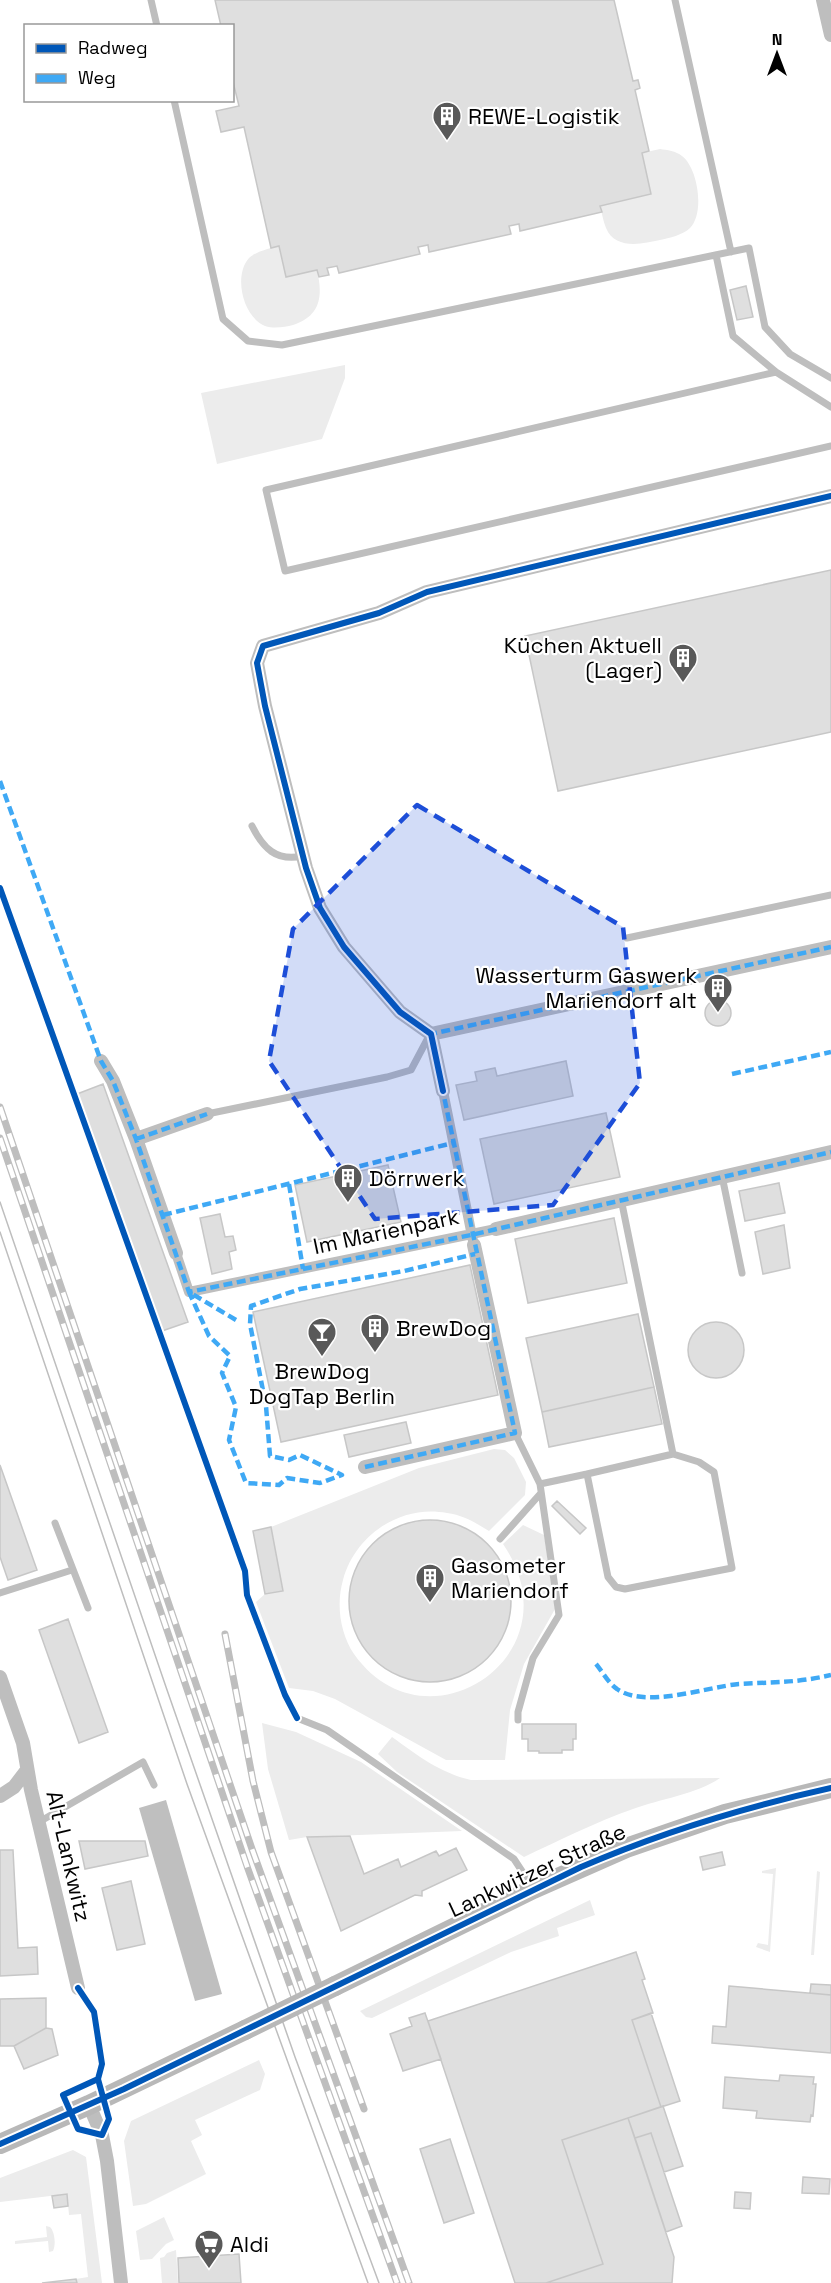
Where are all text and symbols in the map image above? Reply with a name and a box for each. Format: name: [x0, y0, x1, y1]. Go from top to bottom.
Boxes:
legend: [24, 24, 234, 102]
north arrow: [747, 24, 807, 84]
text: N: [772, 29, 782, 50]
text: Radweg: [78, 36, 148, 59]
text: Weg: [78, 66, 116, 89]
building icon: REWE-Logistik: [431, 100, 463, 142]
place label: REWE-Logistik: [468, 102, 620, 130]
place label: Küchen Aktuell (Lager): [504, 631, 662, 684]
building icon: Küchen Aktuell (Lager): [667, 642, 699, 684]
place label: Wasserturm Gaswerk Mariendorf alt: [475, 961, 697, 1014]
building icon: Wasserturm Gaswerk Mariendorf alt: [702, 972, 734, 1014]
building icon: Dörrwerk: [332, 1162, 364, 1204]
place label: Dörrwerk: [369, 1164, 464, 1192]
street label: Im Marienpark: [310, 1202, 462, 1260]
building icon: BrewDog: [359, 1312, 391, 1354]
place label: BrewDog: [396, 1314, 491, 1342]
bar icon: BrewDog DogTap Berlin: [306, 1316, 338, 1358]
place label: BrewDog DogTap Berlin: [249, 1357, 395, 1410]
place label: Gasometer Mariendorf: [451, 1551, 569, 1604]
building icon: Gasometer Mariendorf: [414, 1562, 446, 1604]
street label: Alt-Lankwitz: [40, 1788, 98, 1924]
street label: Lankwitzer Straße: [444, 1817, 630, 1923]
supermarket icon: Aldi: [193, 2228, 225, 2270]
place label: Aldi: [230, 2230, 269, 2258]

